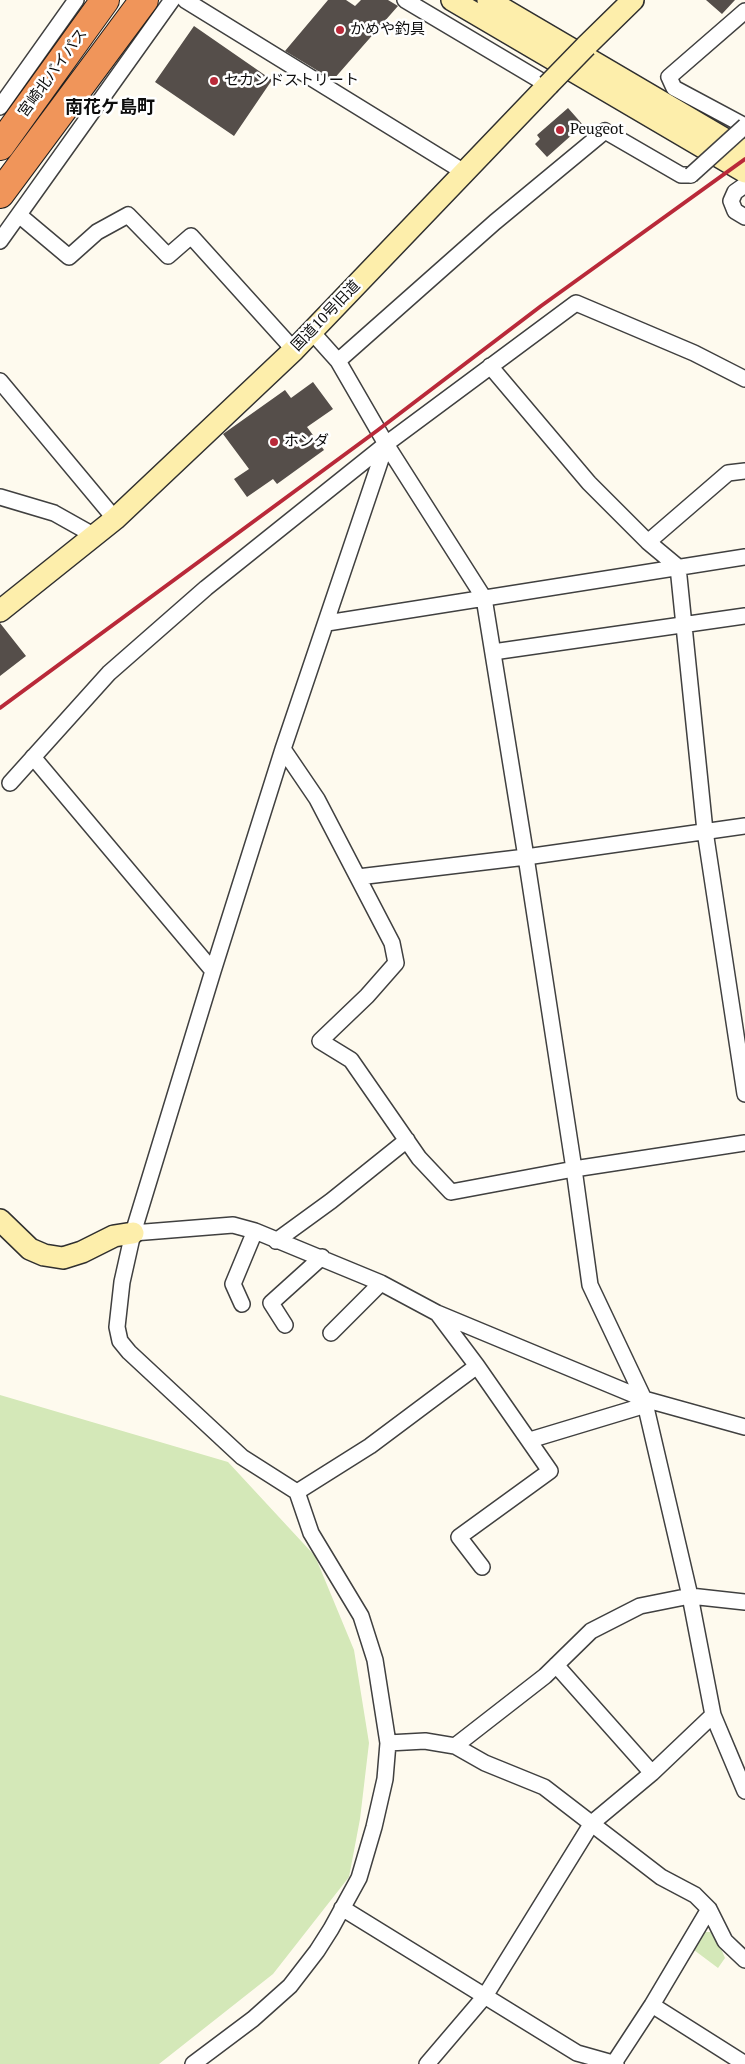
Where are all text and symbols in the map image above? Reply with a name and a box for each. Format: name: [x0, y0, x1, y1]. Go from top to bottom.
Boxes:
place label: かめや釣具: [350, 21, 425, 39]
marker: かめや釣具: [334, 24, 346, 36]
street label: 宮崎北バイパス: [15, 25, 91, 121]
place label: セカンドストリート: [224, 72, 359, 90]
marker: セカンドストリート: [208, 75, 220, 87]
district label: 南花ケ島町: [65, 97, 155, 119]
place label: Peugeot: [570, 121, 624, 139]
marker: Peugeot: [554, 124, 566, 136]
street label: 国道10号旧道: [288, 277, 364, 355]
place label: ホンダ: [284, 433, 329, 451]
marker: ホンダ: [268, 436, 280, 448]

